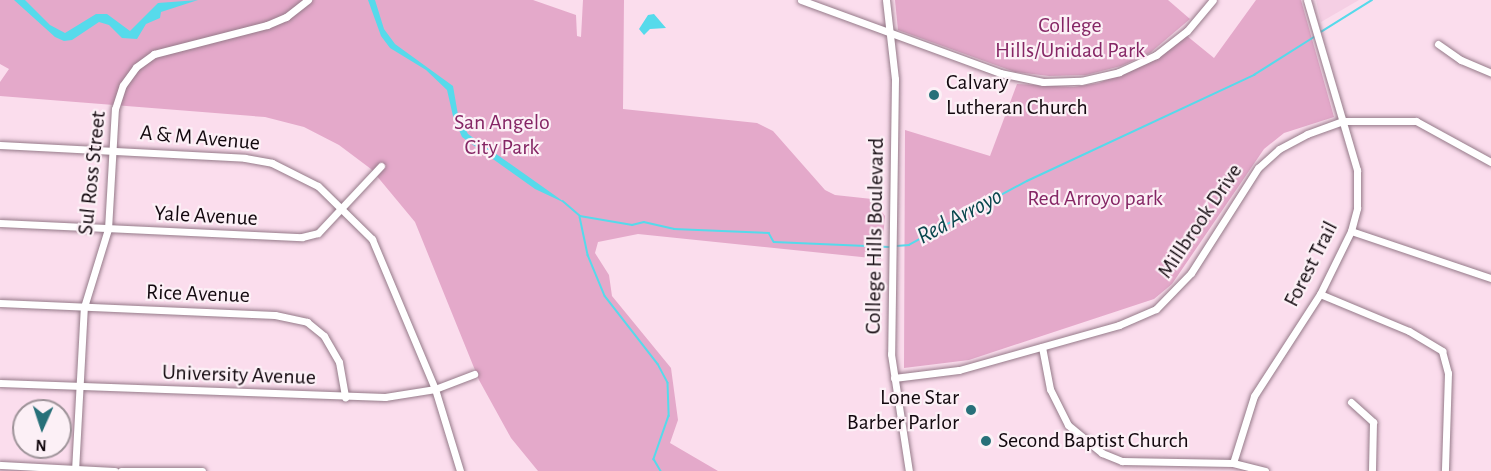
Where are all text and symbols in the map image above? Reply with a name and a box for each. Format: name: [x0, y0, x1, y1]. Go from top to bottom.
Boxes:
park label: College Hills/Unidad Park: [995, 12, 1145, 63]
place label: Calvary Lutheran Church: [946, 69, 1088, 120]
marker: Calvary Lutheran Church: [927, 88, 941, 102]
park label: San Angelo City Park: [454, 109, 550, 160]
street label: Sul Ross Street: [72, 110, 112, 236]
street label: A & M Avenue: [139, 120, 261, 156]
street label: College Hills Boulevard: [860, 137, 890, 335]
street label: Millbrook Drive: [1152, 159, 1248, 283]
water label: Red Arroyo: [912, 183, 1008, 251]
park label: Red Arroyo park: [1027, 186, 1163, 212]
street label: Yale Avenue: [154, 200, 258, 232]
street label: Forest Trail: [1278, 217, 1344, 311]
street label: Rice Avenue: [146, 279, 250, 309]
street label: University Avenue: [162, 359, 316, 391]
place label: Lone Star Barber Parlor: [847, 384, 959, 436]
north arrow: [12, 399, 72, 459]
marker: Lone Star Barber Parlor: [964, 403, 978, 417]
place label: Second Baptist Church: [998, 428, 1189, 454]
marker: Second Baptist Church: [979, 434, 993, 448]
text: N: [35, 437, 47, 453]

